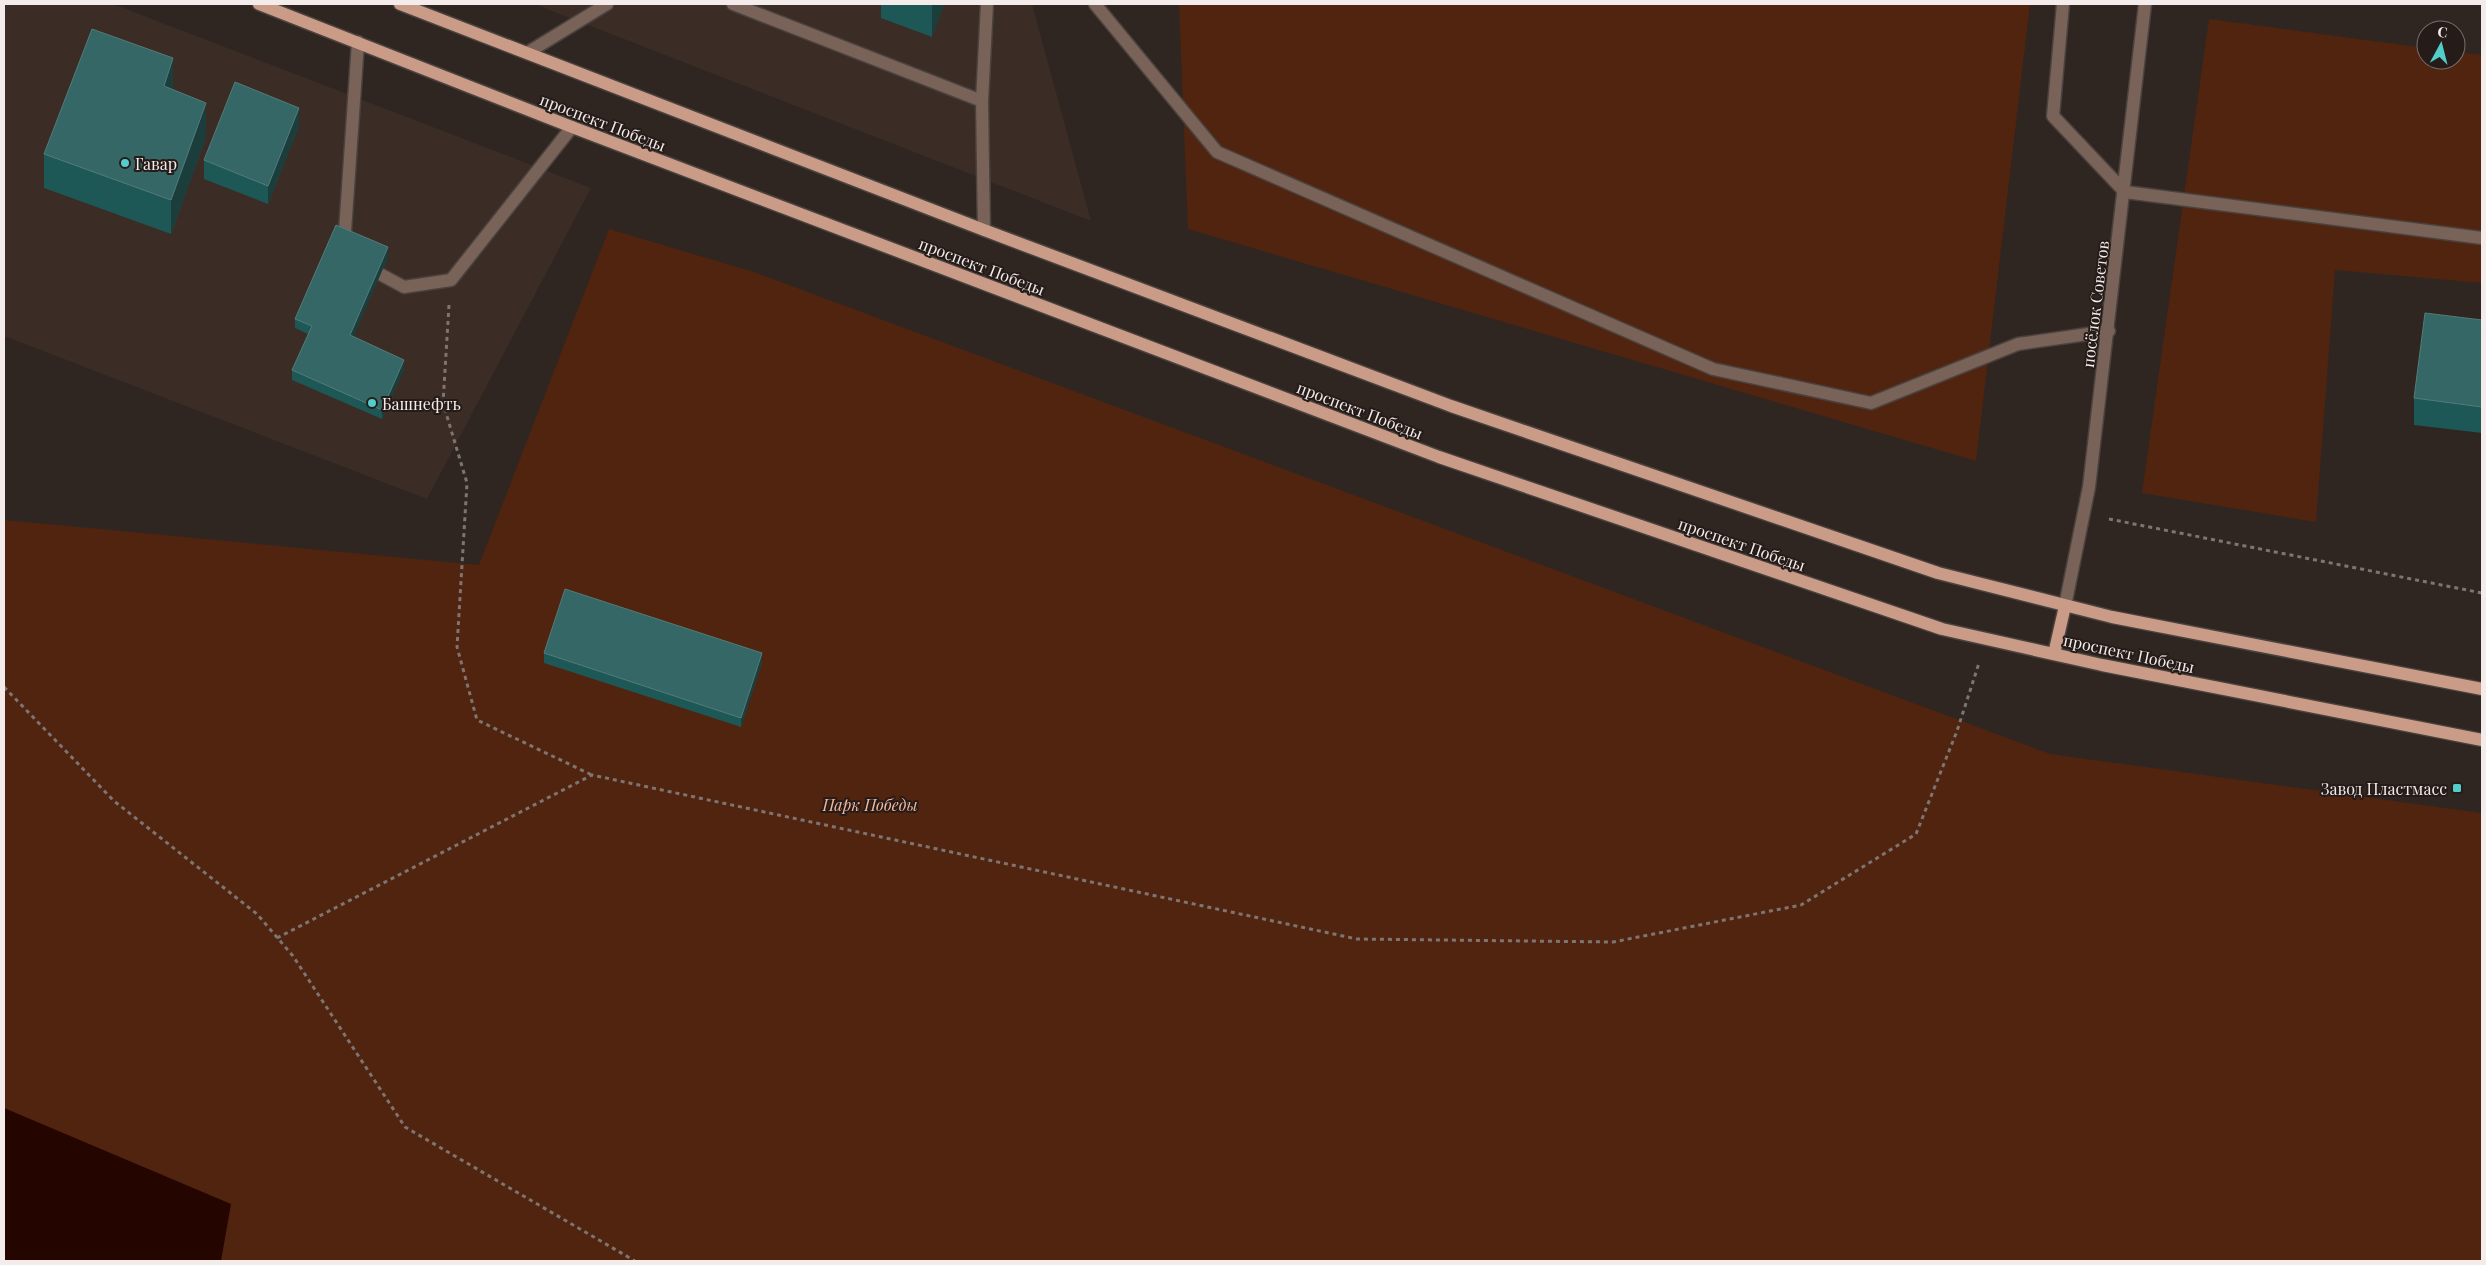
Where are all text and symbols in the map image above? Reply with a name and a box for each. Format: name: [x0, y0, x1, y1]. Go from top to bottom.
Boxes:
north arrow: [2416, 20, 2466, 70]
text: С: [2437, 22, 2449, 42]
street label: проспект Победы: [537, 88, 669, 156]
place label: Гавар: [135, 153, 177, 174]
marker: Гавар: [119, 157, 131, 169]
street label: проспект Победы: [916, 232, 1048, 300]
street label: посёлок Советов: [2077, 239, 2113, 369]
street label: проспект Победы: [1294, 376, 1426, 444]
place label: Башнефть: [382, 393, 461, 414]
marker: Башнефть: [366, 397, 378, 409]
street label: проспект Победы: [1676, 512, 1808, 576]
street label: проспект Победы: [2062, 629, 2196, 677]
place label: Завод Пластмасс: [2321, 778, 2447, 799]
marker: Завод Пластмасс: [2451, 782, 2463, 794]
park label: Парк Победы: [821, 794, 918, 815]

